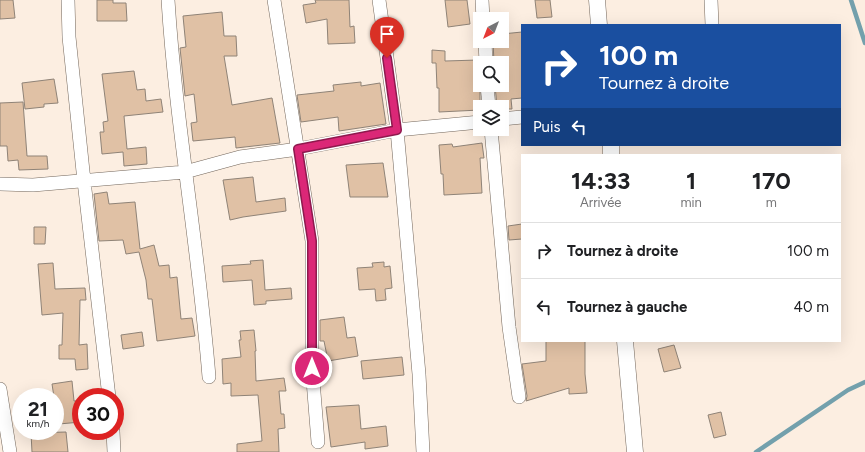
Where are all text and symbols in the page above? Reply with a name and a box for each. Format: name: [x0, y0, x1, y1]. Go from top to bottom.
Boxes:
north arrow: [473, 12, 509, 48]
map controls: [473, 12, 509, 136]
pin: [370, 17, 404, 58]
icon: arrive: [376, 23, 398, 45]
text: 100 m: [599, 38, 678, 72]
icon: right: [533, 40, 585, 92]
button: search: [473, 56, 509, 92]
text: Tournez à droite: [599, 72, 729, 94]
button: layers: [473, 100, 509, 136]
icon: left: [568, 116, 590, 138]
text: Puis: [533, 118, 560, 136]
text: 14:33: [571, 166, 630, 195]
text: 1: [686, 166, 696, 195]
text: 170: [752, 166, 791, 195]
text: Arrivée: [580, 195, 621, 210]
text: min: [680, 195, 702, 210]
text: m: [766, 195, 777, 210]
icon: right: [533, 240, 555, 262]
text: Tournez à droite: [567, 242, 678, 260]
text: 100 m: [787, 242, 829, 260]
icon: left: [533, 296, 555, 318]
text: Tournez à gauche: [567, 298, 687, 316]
text: 40 m: [794, 298, 829, 316]
position arrow: [291, 347, 333, 389]
speed limit sign: 30: [72, 388, 124, 440]
text: 21: [28, 397, 48, 421]
text: km/h: [27, 417, 49, 430]

